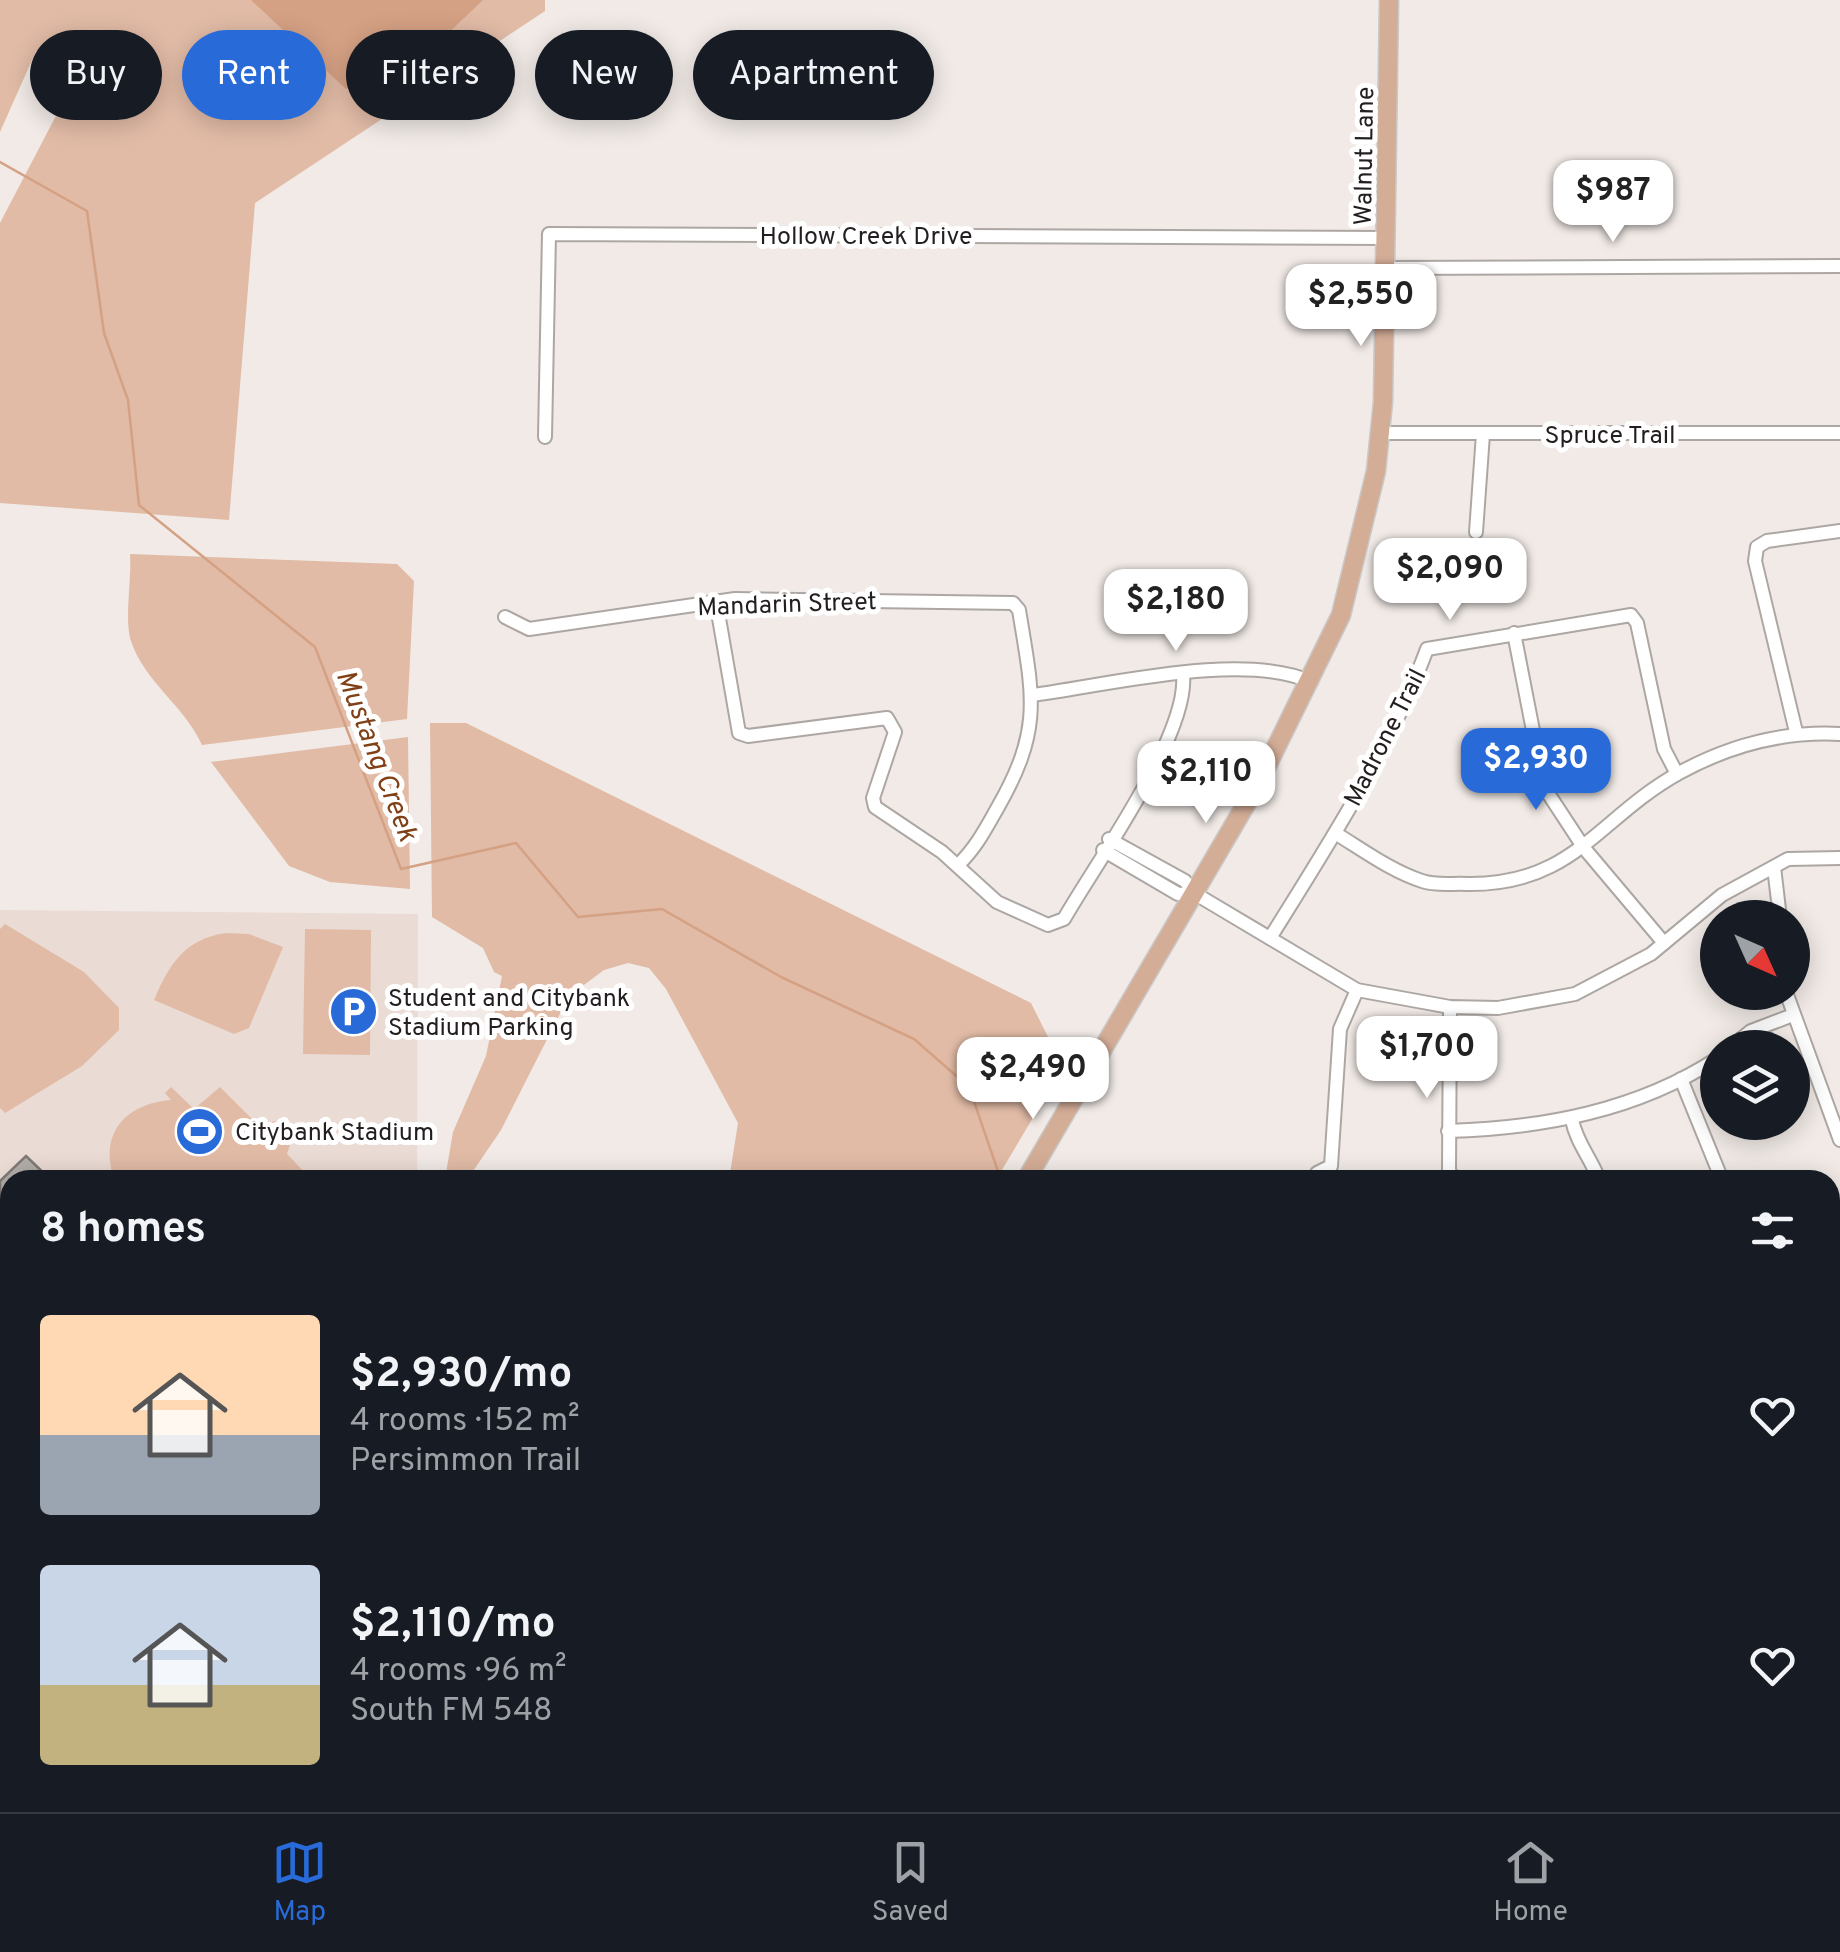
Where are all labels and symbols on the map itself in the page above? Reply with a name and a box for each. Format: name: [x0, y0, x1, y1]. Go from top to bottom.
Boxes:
street label: Walnut Lane: [1349, 86, 1383, 226]
pin: $987: [1554, 160, 1672, 245]
street label: Hollow Creek Drive: [759, 222, 973, 254]
pin: $2,550: [1280, 264, 1442, 349]
street label: Spruce Trail: [1544, 421, 1676, 453]
pin: $2,090: [1369, 538, 1531, 623]
pin: $2,180: [1095, 569, 1257, 654]
street label: Mandarin Street: [697, 587, 877, 625]
street label: Madrone Trail: [1338, 664, 1435, 813]
water label: Mustang Creek: [326, 665, 425, 848]
pin: $2,930: [1455, 728, 1617, 813]
pin: $2,110: [1125, 741, 1287, 826]
north arrow: [1700, 900, 1810, 1010]
place label: Student and Citybank Stadium Parking: [388, 984, 630, 1045]
parking icon: Student and Citybank Stadium Parking: [327, 985, 379, 1037]
pin: $1,700: [1346, 1016, 1508, 1101]
pin: $2,490: [952, 1037, 1114, 1122]
sports icon: Citybank Stadium: [174, 1105, 226, 1157]
place label: Citybank Stadium: [235, 1118, 434, 1150]

